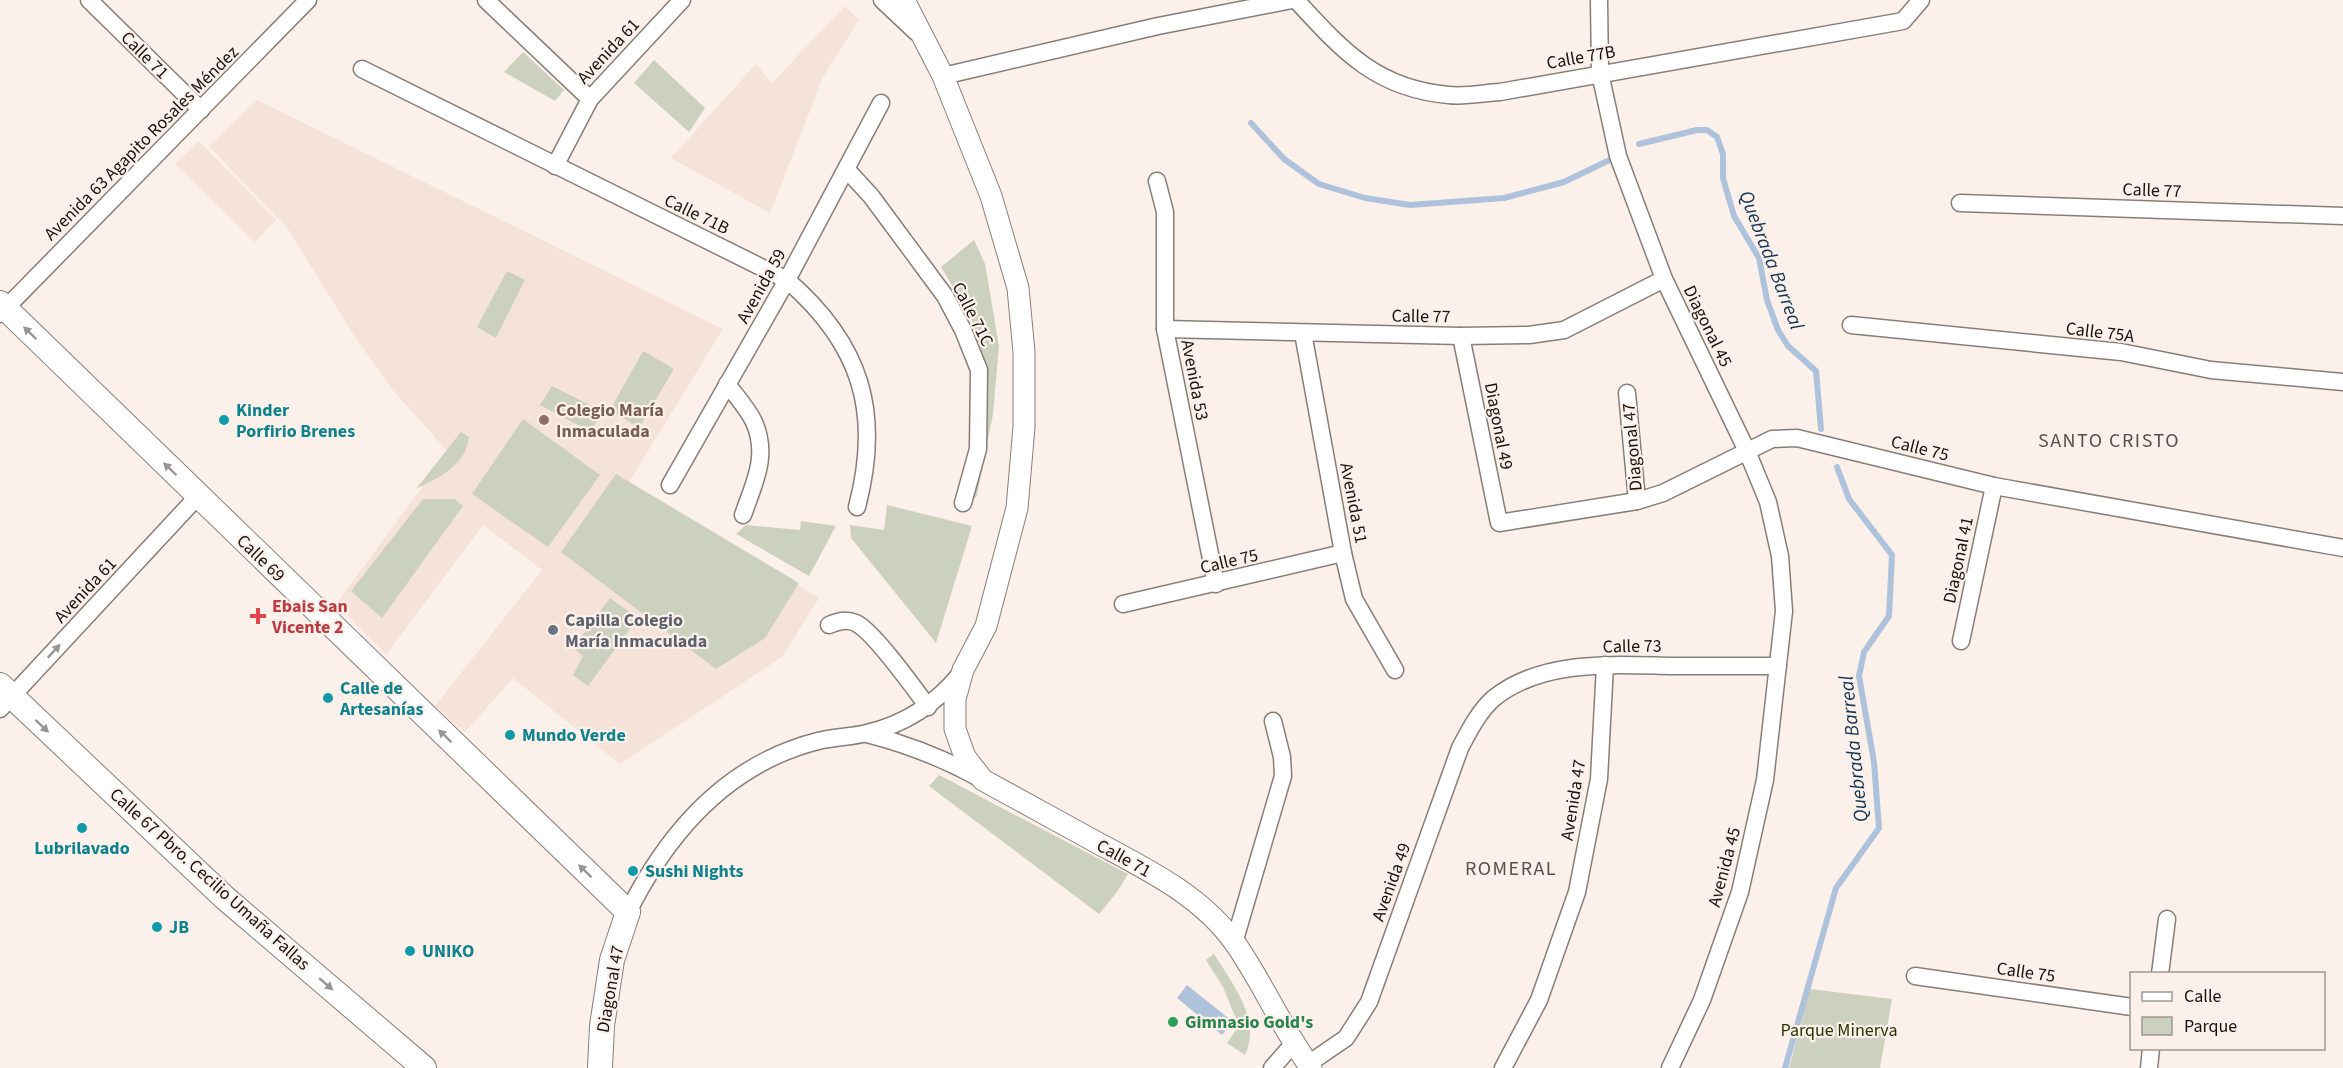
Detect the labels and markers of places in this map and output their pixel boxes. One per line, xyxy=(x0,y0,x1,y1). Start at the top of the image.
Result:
place label: Kinder Porfirio Brenes xyxy=(236,398,355,444)
place label: Colegio María Inmaculada xyxy=(556,398,664,444)
marker: Kinder Porfirio Brenes xyxy=(217,413,231,427)
marker: Colegio María Inmaculada xyxy=(537,413,551,427)
place label: Ebais San Vicente 2 xyxy=(271,594,348,640)
marker: Ebais San Vicente 2 xyxy=(249,607,267,625)
place label: Capilla Colegio María Inmaculada xyxy=(565,608,707,654)
marker: Capilla Colegio María Inmaculada xyxy=(546,623,560,637)
place label: Calle de Artesanías xyxy=(339,676,424,722)
marker: Calle de Artesanías xyxy=(321,691,335,705)
place label: Mundo Verde xyxy=(522,723,626,748)
marker: Mundo Verde xyxy=(503,728,517,742)
marker: Lubrilavado xyxy=(75,821,89,835)
place label: Lubrilavado xyxy=(34,836,130,861)
place label: Sushi Nights xyxy=(645,859,744,884)
marker: Sushi Nights xyxy=(626,864,640,878)
place label: JB xyxy=(169,915,189,940)
marker: JB xyxy=(150,920,164,934)
place label: UNIKO xyxy=(422,939,474,964)
marker: UNIKO xyxy=(403,944,417,958)
place label: Gimnasio Gold's xyxy=(1185,1010,1313,1035)
marker: Gimnasio Gold's xyxy=(1166,1015,1180,1029)

